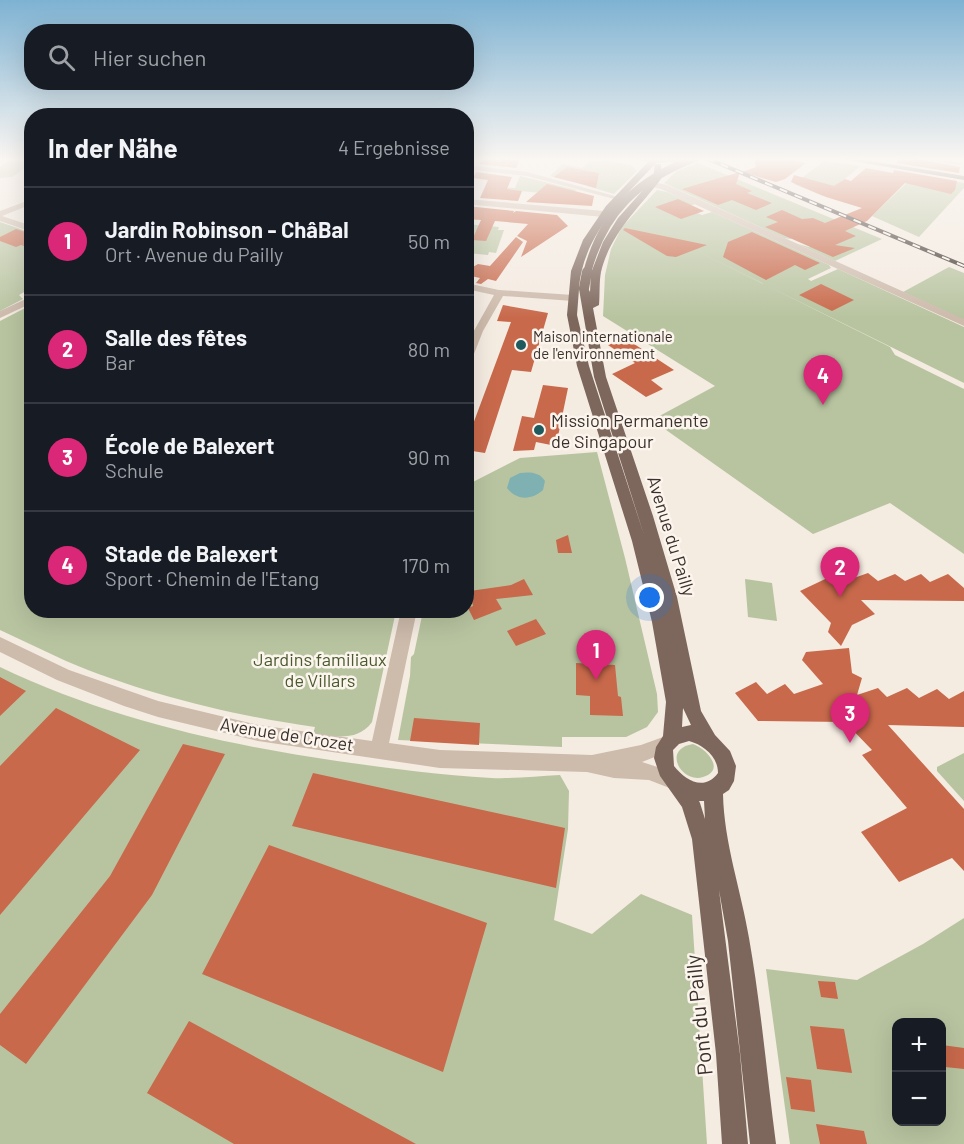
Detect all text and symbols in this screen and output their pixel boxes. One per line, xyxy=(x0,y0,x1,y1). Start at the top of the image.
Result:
search box xyxy=(24,24,474,90)
icon: search xyxy=(45,41,78,74)
text: Hier suchen xyxy=(93,44,206,70)
text: In der Nähe xyxy=(48,132,178,163)
text: 4 Ergebnisse xyxy=(338,135,450,159)
text: Jardin Robinson - ChâBal xyxy=(105,216,349,242)
text: 1 xyxy=(64,229,71,253)
text: 50 m xyxy=(408,229,450,253)
text: Ort · Avenue du Pailly xyxy=(105,242,283,266)
text: Salle des fêtes xyxy=(105,324,247,350)
place label: Maison internationale de l'environnement xyxy=(533,327,673,362)
text: 2 xyxy=(62,337,73,361)
text: 80 m xyxy=(408,337,450,361)
marker: Maison internationale de l'environnement xyxy=(514,338,528,352)
text: Bar xyxy=(105,350,135,374)
pin: 4 xyxy=(804,356,842,405)
place label: Mission Permanente de Singapour xyxy=(551,409,709,452)
marker: Mission Permanente de Singapour xyxy=(532,423,546,437)
text: École de Balexert xyxy=(105,432,274,458)
text: 3 xyxy=(62,445,73,469)
text: 90 m xyxy=(408,445,450,469)
text: Schule xyxy=(105,458,164,482)
street label: Avenue du Pailly xyxy=(643,473,701,599)
text: Stade de Balexert xyxy=(105,540,278,566)
pin: 2 xyxy=(820,548,860,597)
text: 4 xyxy=(61,553,74,577)
text: 170 m xyxy=(402,553,450,577)
text: Sport · Chemin de l'Etang xyxy=(105,566,319,590)
your location xyxy=(635,583,664,612)
pin: 1 xyxy=(576,630,616,680)
park label: Jardins familiaux de Villars xyxy=(253,648,387,691)
pin: 3 xyxy=(830,694,870,743)
street label: Avenue de Crozet xyxy=(219,713,355,755)
street label: Pont du Pailly xyxy=(679,953,717,1077)
map controls xyxy=(892,1018,946,1126)
button: + xyxy=(892,1018,946,1072)
button: − xyxy=(892,1072,946,1126)

